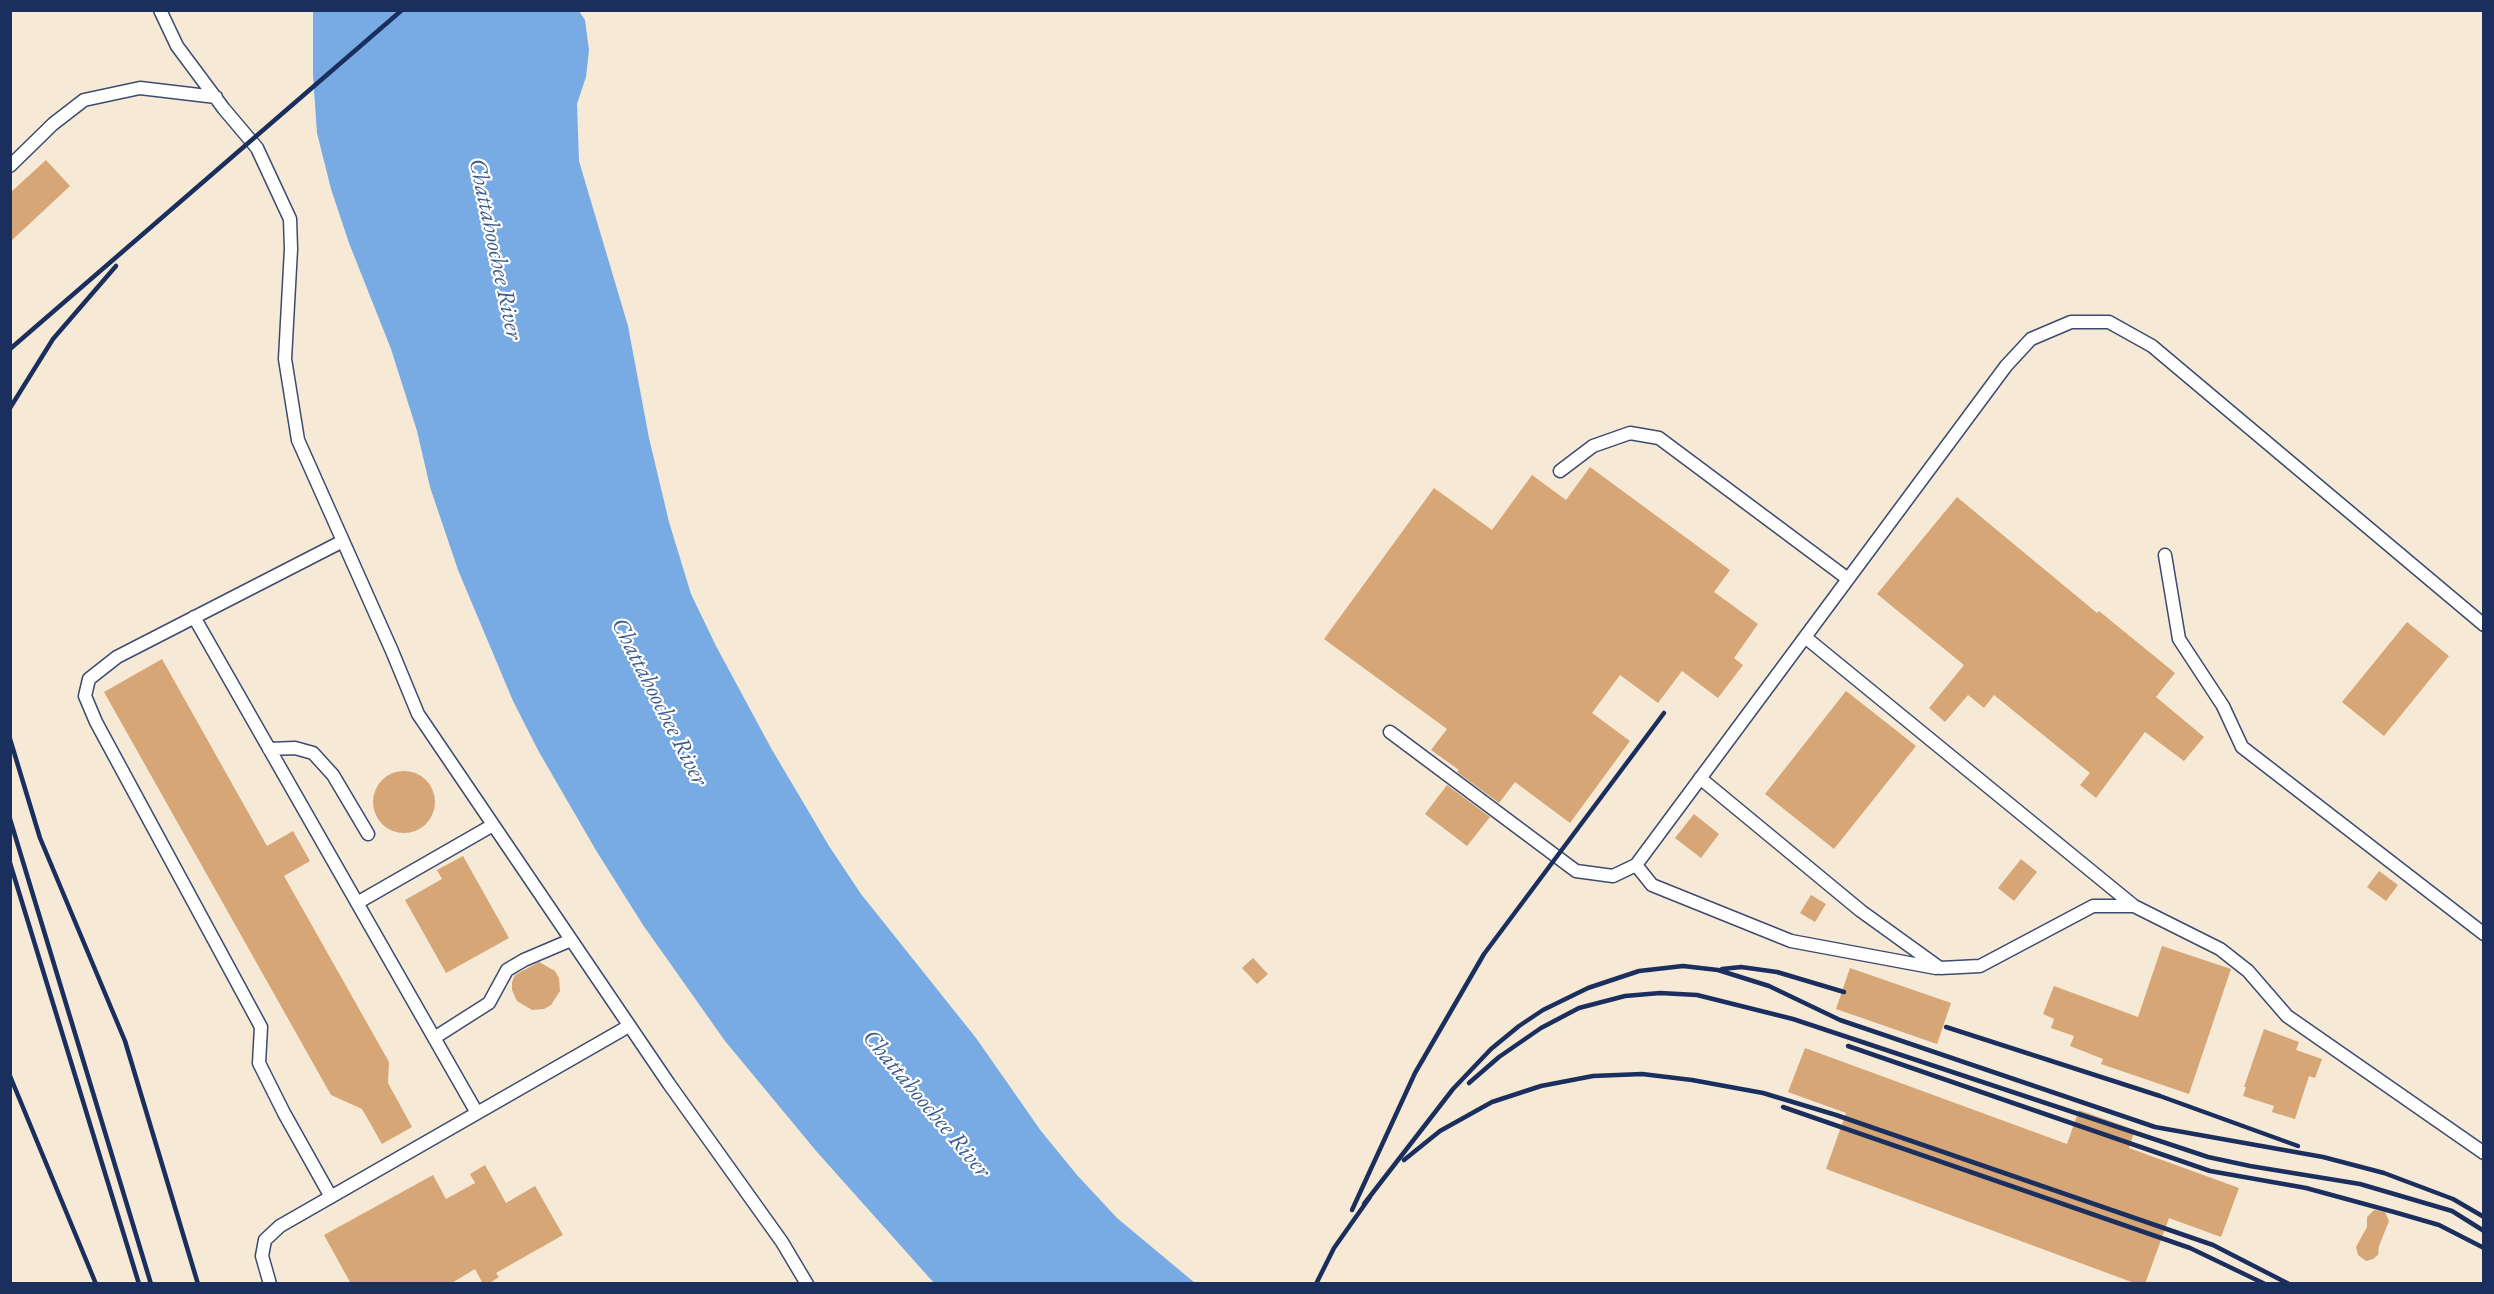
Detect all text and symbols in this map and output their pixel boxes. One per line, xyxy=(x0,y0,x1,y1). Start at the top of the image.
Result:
water label: Chattahoochee River xyxy=(462,156,528,342)
water label: Chattahoochee River xyxy=(604,613,714,791)
water label: Chattahoochee River xyxy=(856,1024,996,1184)

